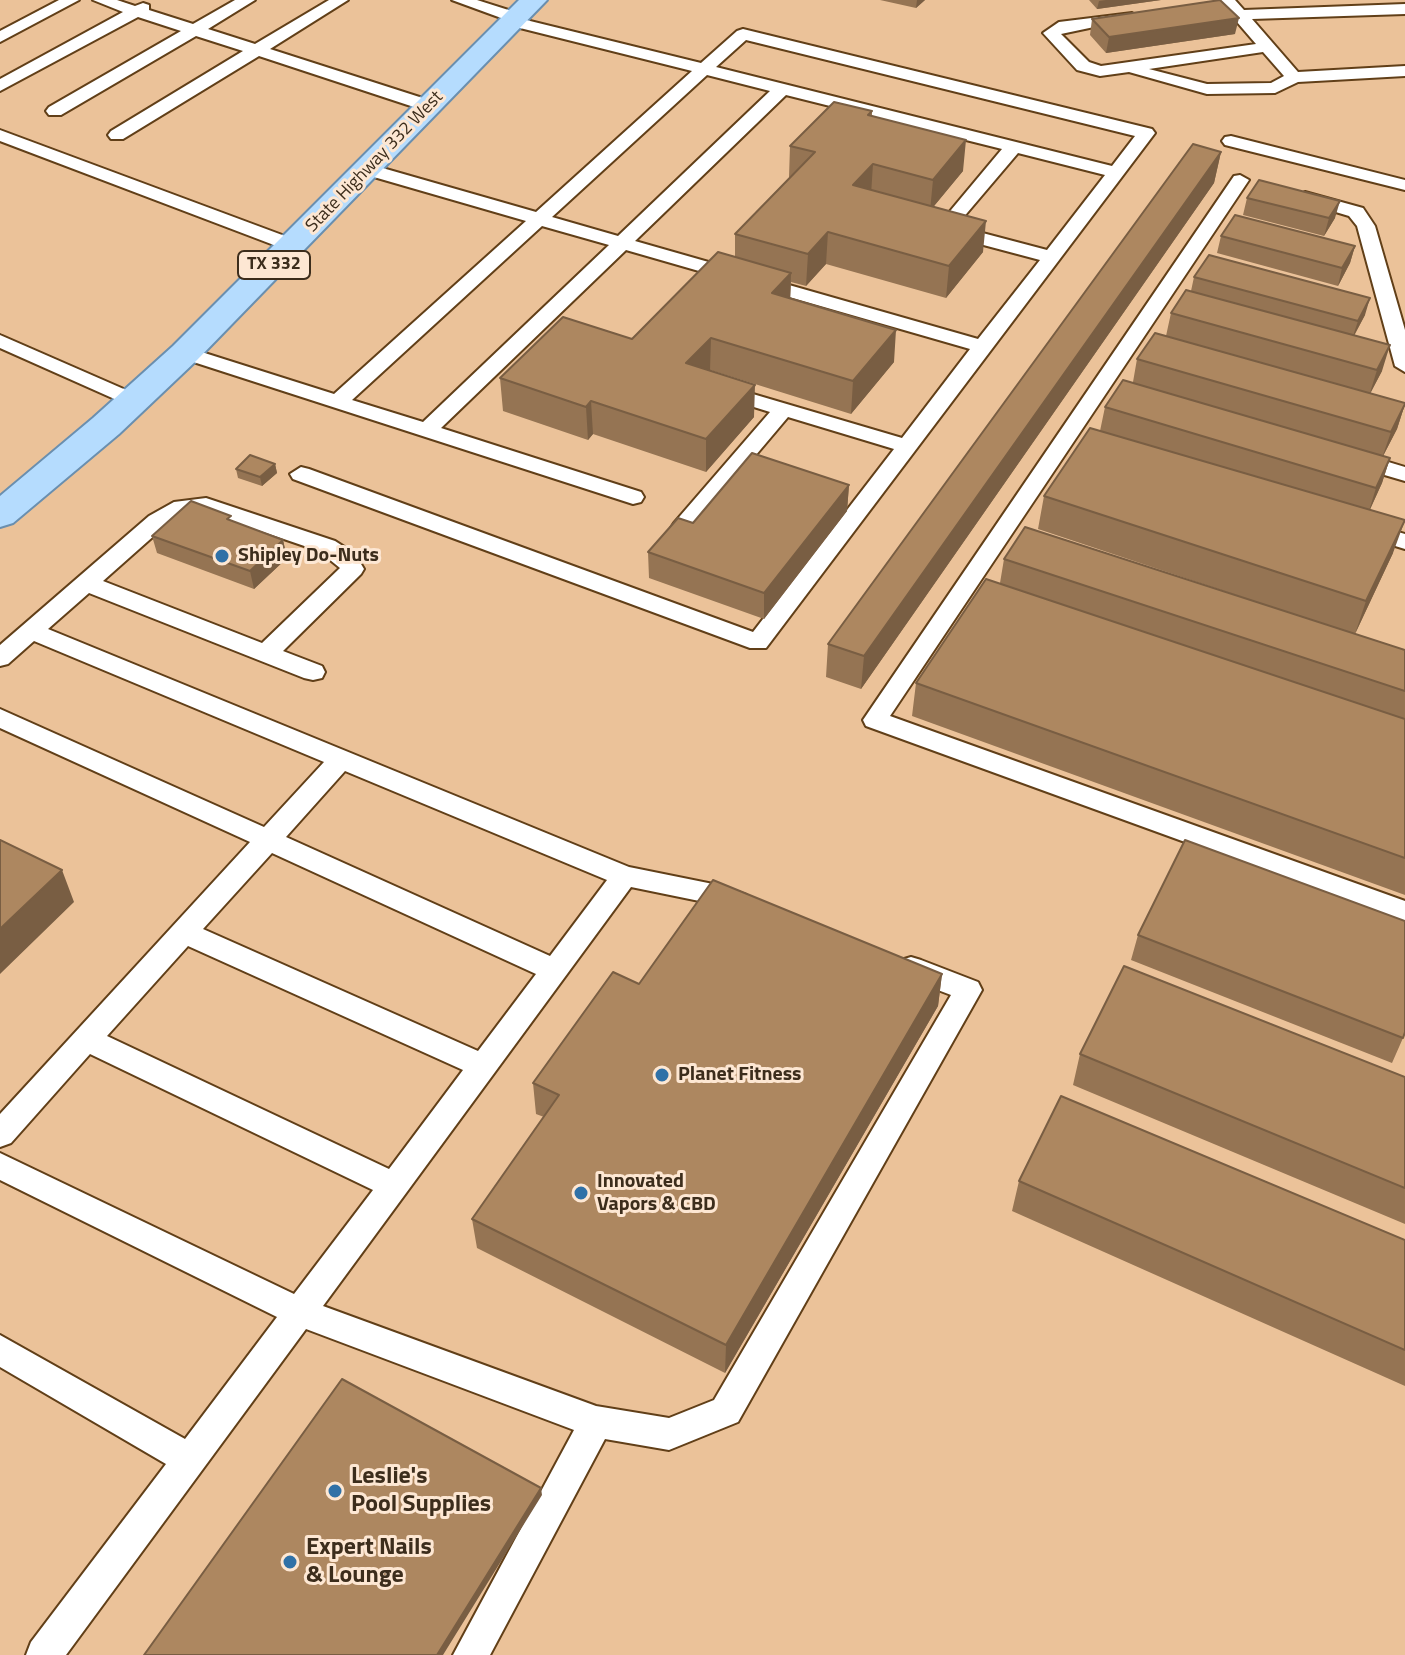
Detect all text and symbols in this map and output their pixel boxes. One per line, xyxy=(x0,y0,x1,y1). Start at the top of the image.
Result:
street label: State Highway 332 West xyxy=(302,87,448,237)
road number: TX 332 xyxy=(238,251,310,279)
place label: Shipley Do-Nuts xyxy=(238,544,379,568)
marker: Shipley Do-Nuts xyxy=(213,547,231,565)
place label: Planet Fitness xyxy=(678,1063,802,1087)
marker: Planet Fitness xyxy=(653,1066,671,1084)
place label: Innovated Vapors & CBD xyxy=(597,1170,716,1217)
marker: Innovated Vapors & CBD xyxy=(572,1184,590,1202)
place label: Leslie's Pool Supplies xyxy=(351,1463,491,1519)
marker: Leslie's Pool Supplies xyxy=(326,1482,344,1500)
place label: Expert Nails & Lounge xyxy=(306,1534,432,1590)
marker: Expert Nails & Lounge xyxy=(281,1553,299,1571)

